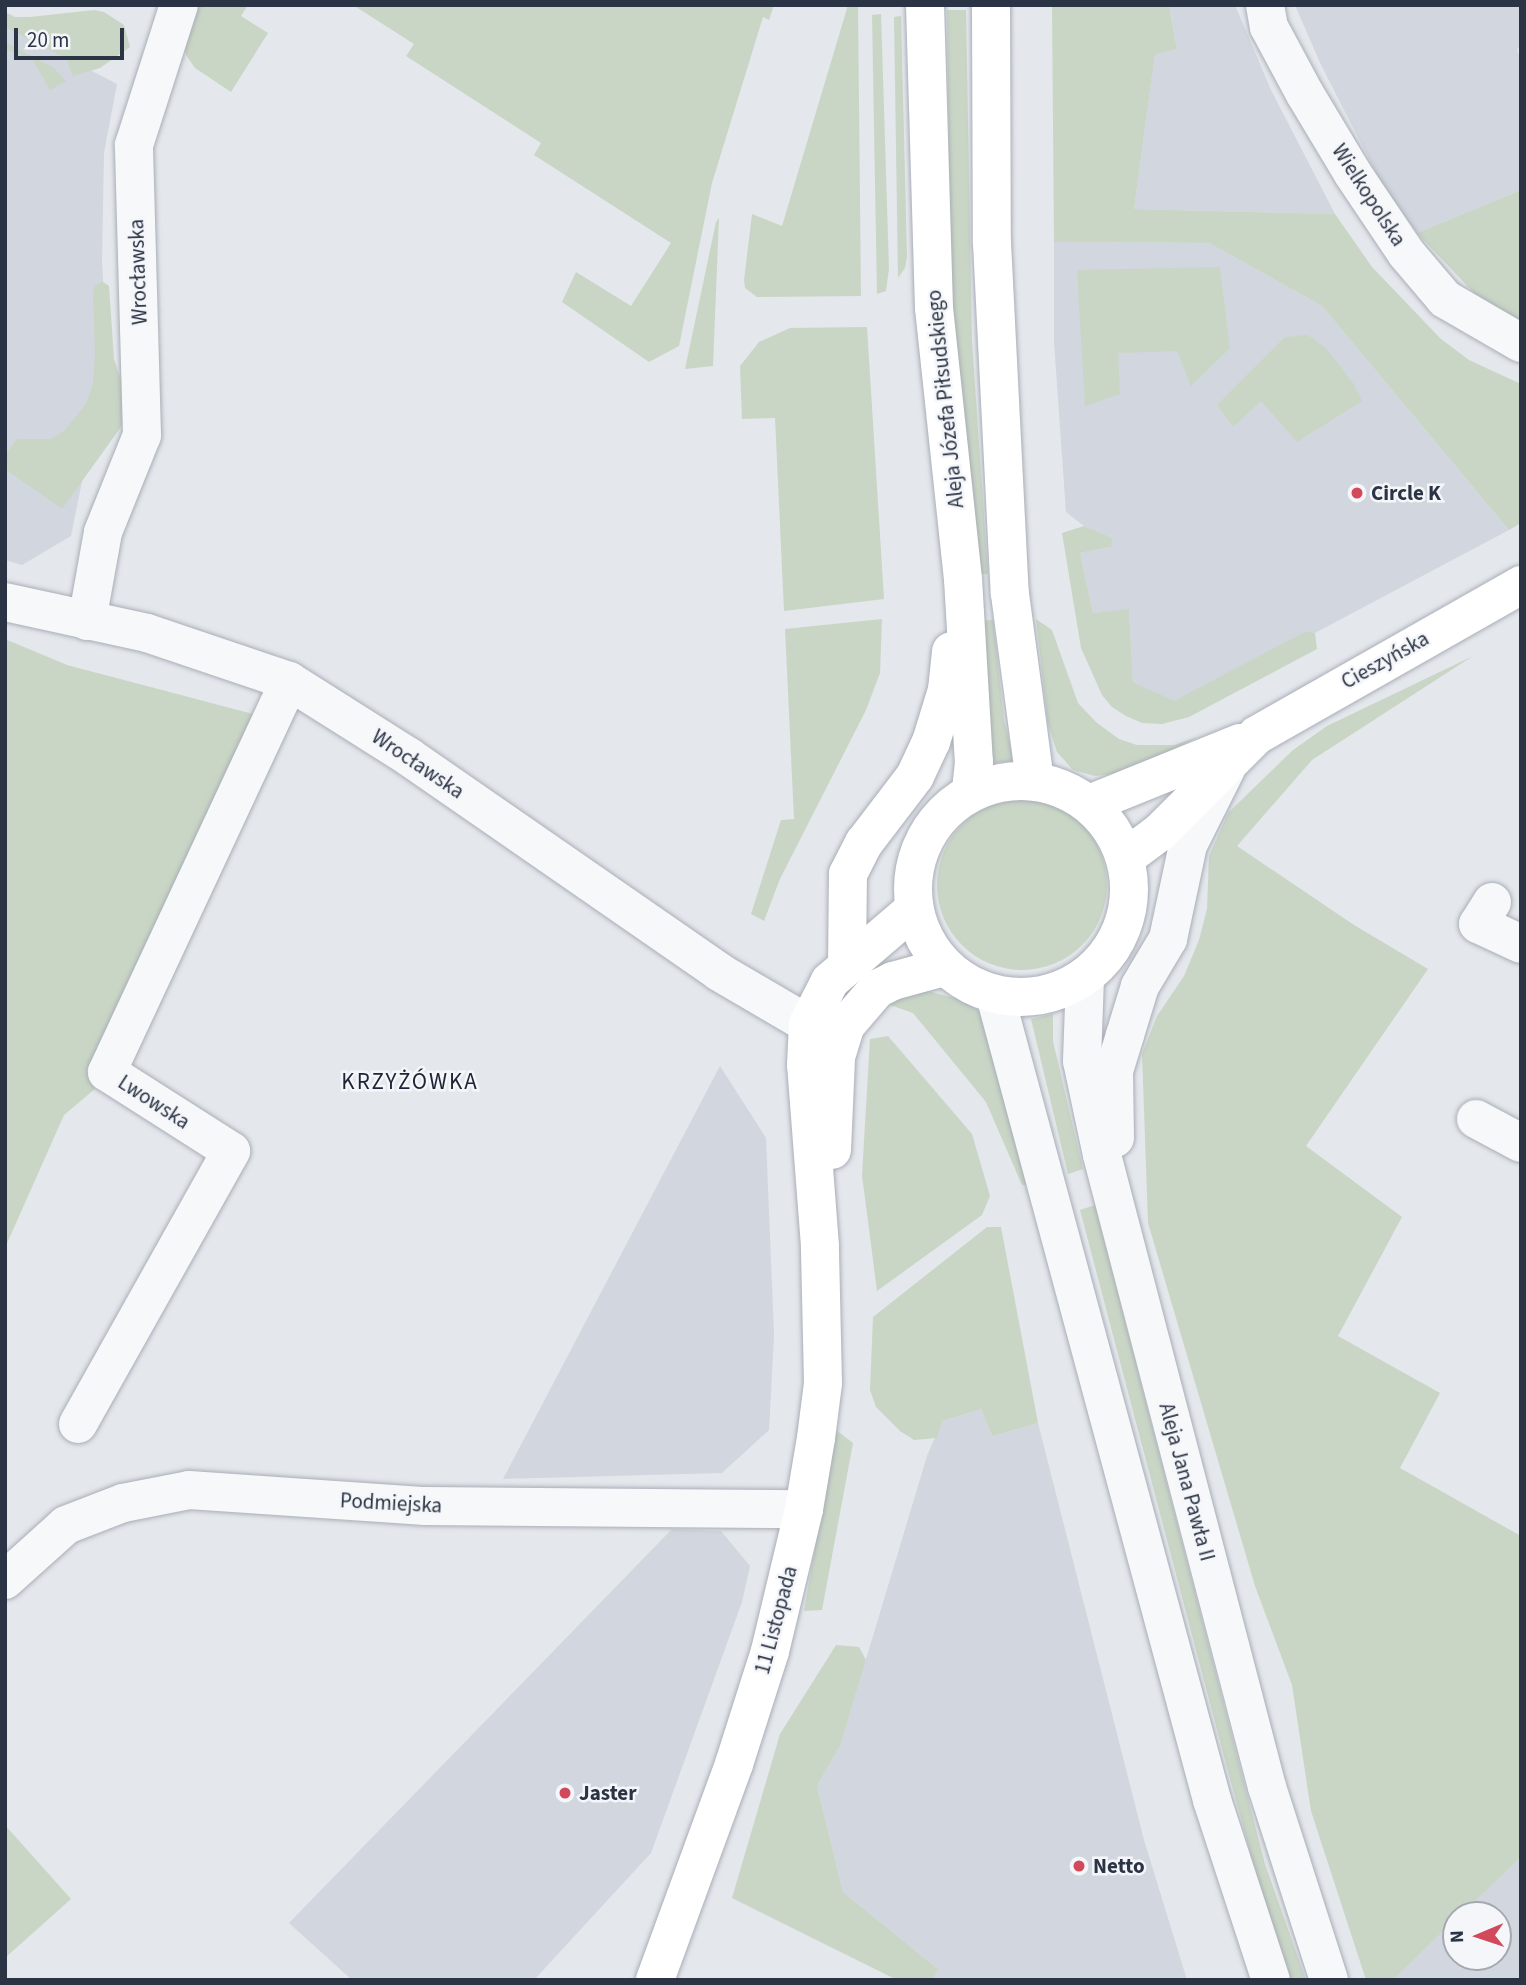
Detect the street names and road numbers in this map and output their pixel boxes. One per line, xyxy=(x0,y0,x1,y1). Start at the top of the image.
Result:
street label: Wielkopolska xyxy=(1327,139,1411,251)
street label: Wrocławska xyxy=(124,219,152,325)
street label: Aleja Józefa Piłsudskiego xyxy=(921,289,969,509)
street label: Cieszyńska xyxy=(1337,626,1433,694)
street label: Wrocławska xyxy=(367,724,469,804)
street label: Lwowska xyxy=(113,1070,195,1134)
street label: Aleja Jana Pawła II xyxy=(1154,1400,1220,1564)
street label: Podmiejska xyxy=(339,1488,443,1518)
street label: 11 Listopada xyxy=(749,1563,803,1677)

